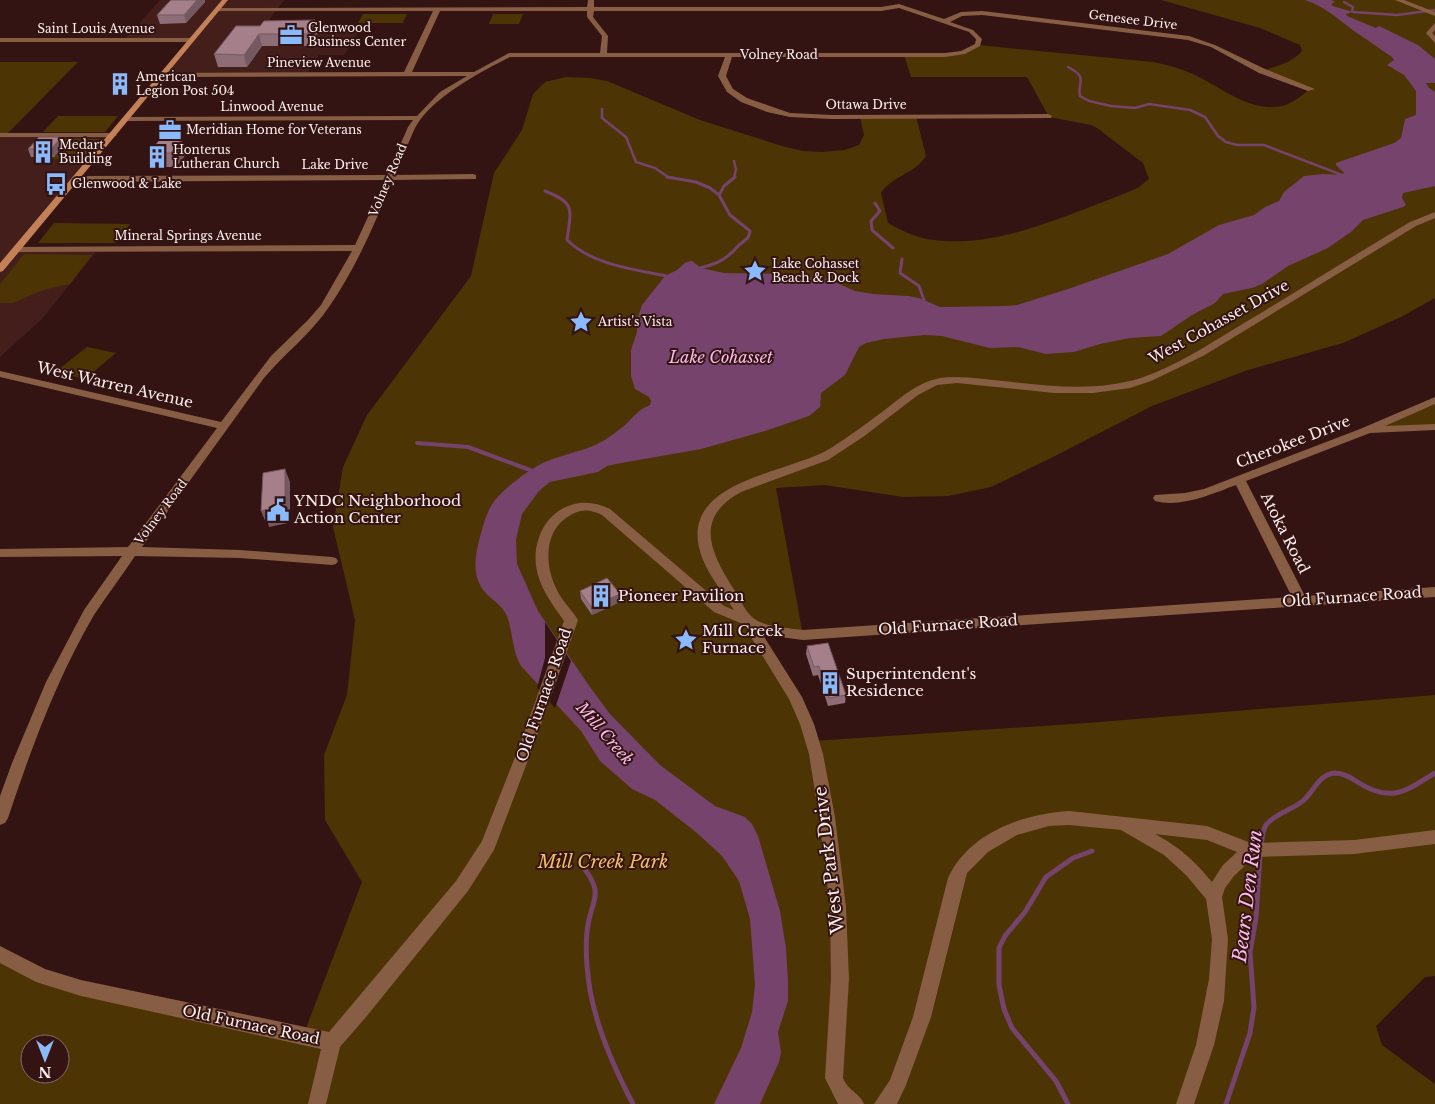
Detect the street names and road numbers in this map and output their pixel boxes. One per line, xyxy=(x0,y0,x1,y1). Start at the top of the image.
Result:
street label: Genesee Drive xyxy=(1088,7,1178,32)
street label: Saint Louis Avenue xyxy=(37,21,155,36)
street label: Volney Road xyxy=(739,47,818,62)
street label: Pineview Avenue xyxy=(267,55,371,70)
street label: Ottawa Drive xyxy=(825,97,907,112)
street label: Linwood Avenue xyxy=(220,99,324,114)
street label: Volney Road xyxy=(365,141,410,219)
street label: Lake Drive xyxy=(302,157,369,172)
street label: Mineral Springs Avenue xyxy=(114,228,262,243)
street label: West Cohasset Drive xyxy=(1144,275,1292,369)
street label: West Warren Avenue xyxy=(34,357,195,412)
street label: Cherokee Drive xyxy=(1233,411,1353,472)
street label: Volney Road xyxy=(131,476,190,548)
street label: Atoka Road xyxy=(1256,488,1314,577)
street label: Old Furnace Road xyxy=(1281,582,1422,611)
street label: Old Furnace Road xyxy=(877,610,1018,639)
street label: Old Furnace Road xyxy=(512,626,575,764)
street label: West Park Drive xyxy=(809,785,849,936)
street label: Old Furnace Road xyxy=(181,1001,322,1048)

